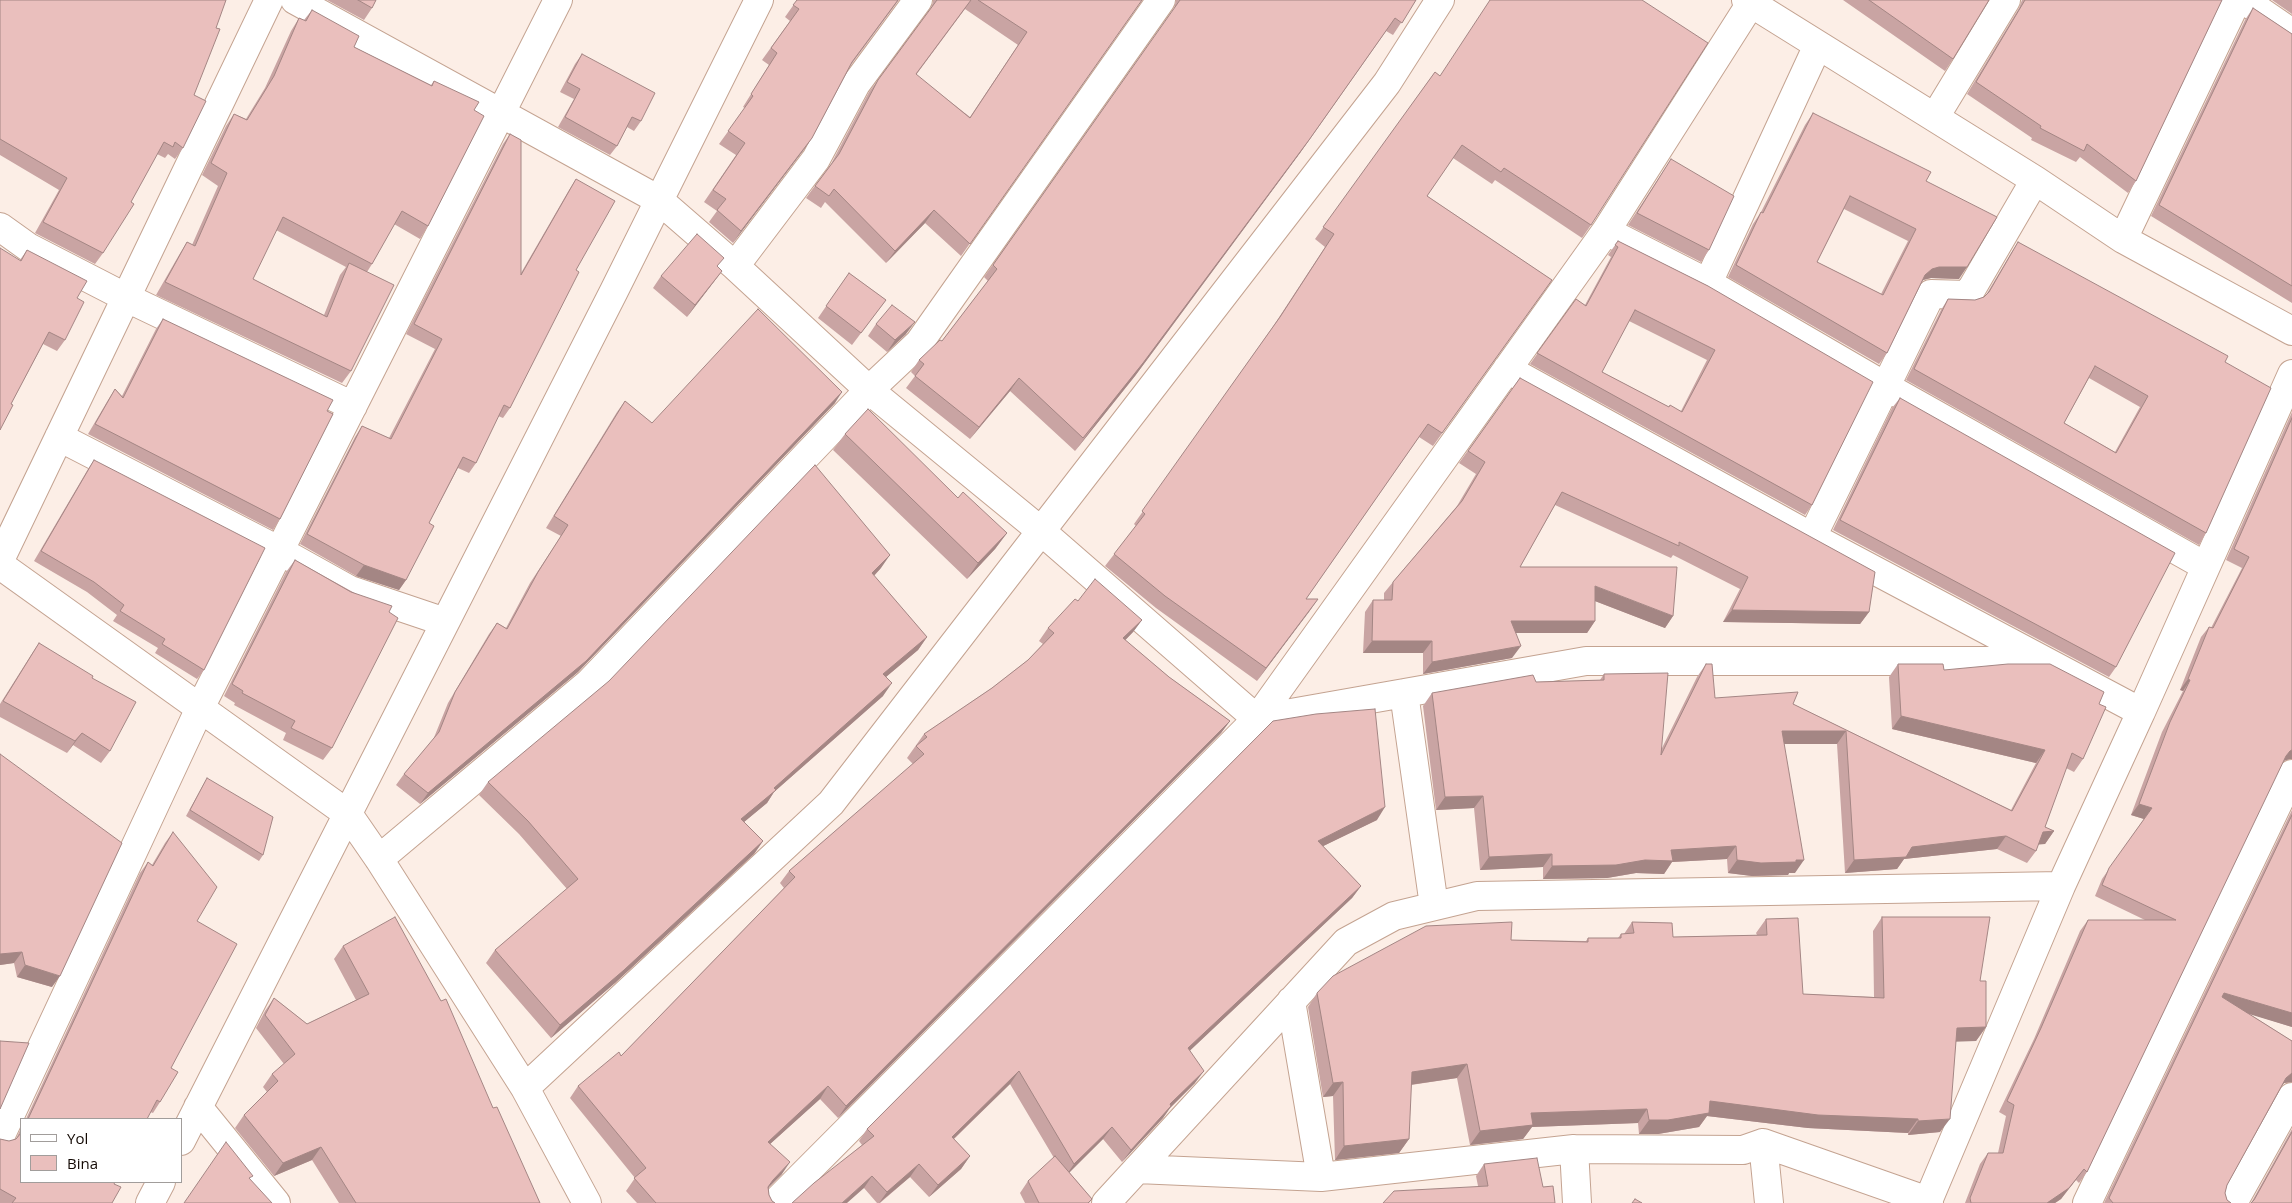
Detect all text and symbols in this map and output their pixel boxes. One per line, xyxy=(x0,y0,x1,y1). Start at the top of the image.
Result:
legend xyxy=(20,1118,182,1183)
text: Yol xyxy=(67,1128,88,1148)
text: Bina xyxy=(67,1153,98,1173)

